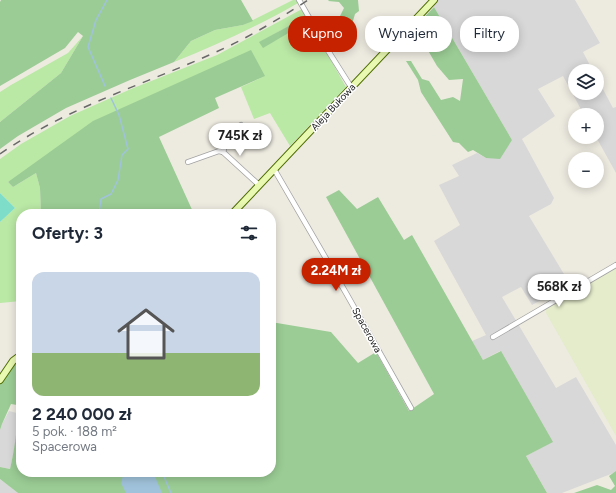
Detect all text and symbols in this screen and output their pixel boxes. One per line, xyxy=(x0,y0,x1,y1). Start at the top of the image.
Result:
chip: Kupno xyxy=(288,16,357,52)
chip: Wynajem xyxy=(365,16,452,52)
chip: Filtry xyxy=(460,16,519,52)
map controls xyxy=(568,64,604,188)
button: layers xyxy=(568,64,604,100)
street label: Aleja Bukowa xyxy=(308,81,358,133)
button: + xyxy=(568,108,604,144)
pin: 745K zł xyxy=(203,123,277,157)
text: 745K zł xyxy=(218,128,262,143)
button: − xyxy=(568,152,604,188)
icon: filters xyxy=(238,222,260,244)
text: Oferty: 3 xyxy=(32,223,103,243)
pin: 2.24M zł xyxy=(295,258,377,292)
text: 2.24M zł xyxy=(311,263,361,278)
pin: 568K zł xyxy=(522,274,596,308)
text: 568K zł xyxy=(537,279,581,294)
icon: home xyxy=(110,298,182,370)
street label: Spacerowa xyxy=(349,305,385,355)
text: 2 240 000 zł xyxy=(32,404,132,424)
text: 5 pok. · 188 m² xyxy=(32,424,117,439)
text: Spacerowa xyxy=(32,439,97,454)

